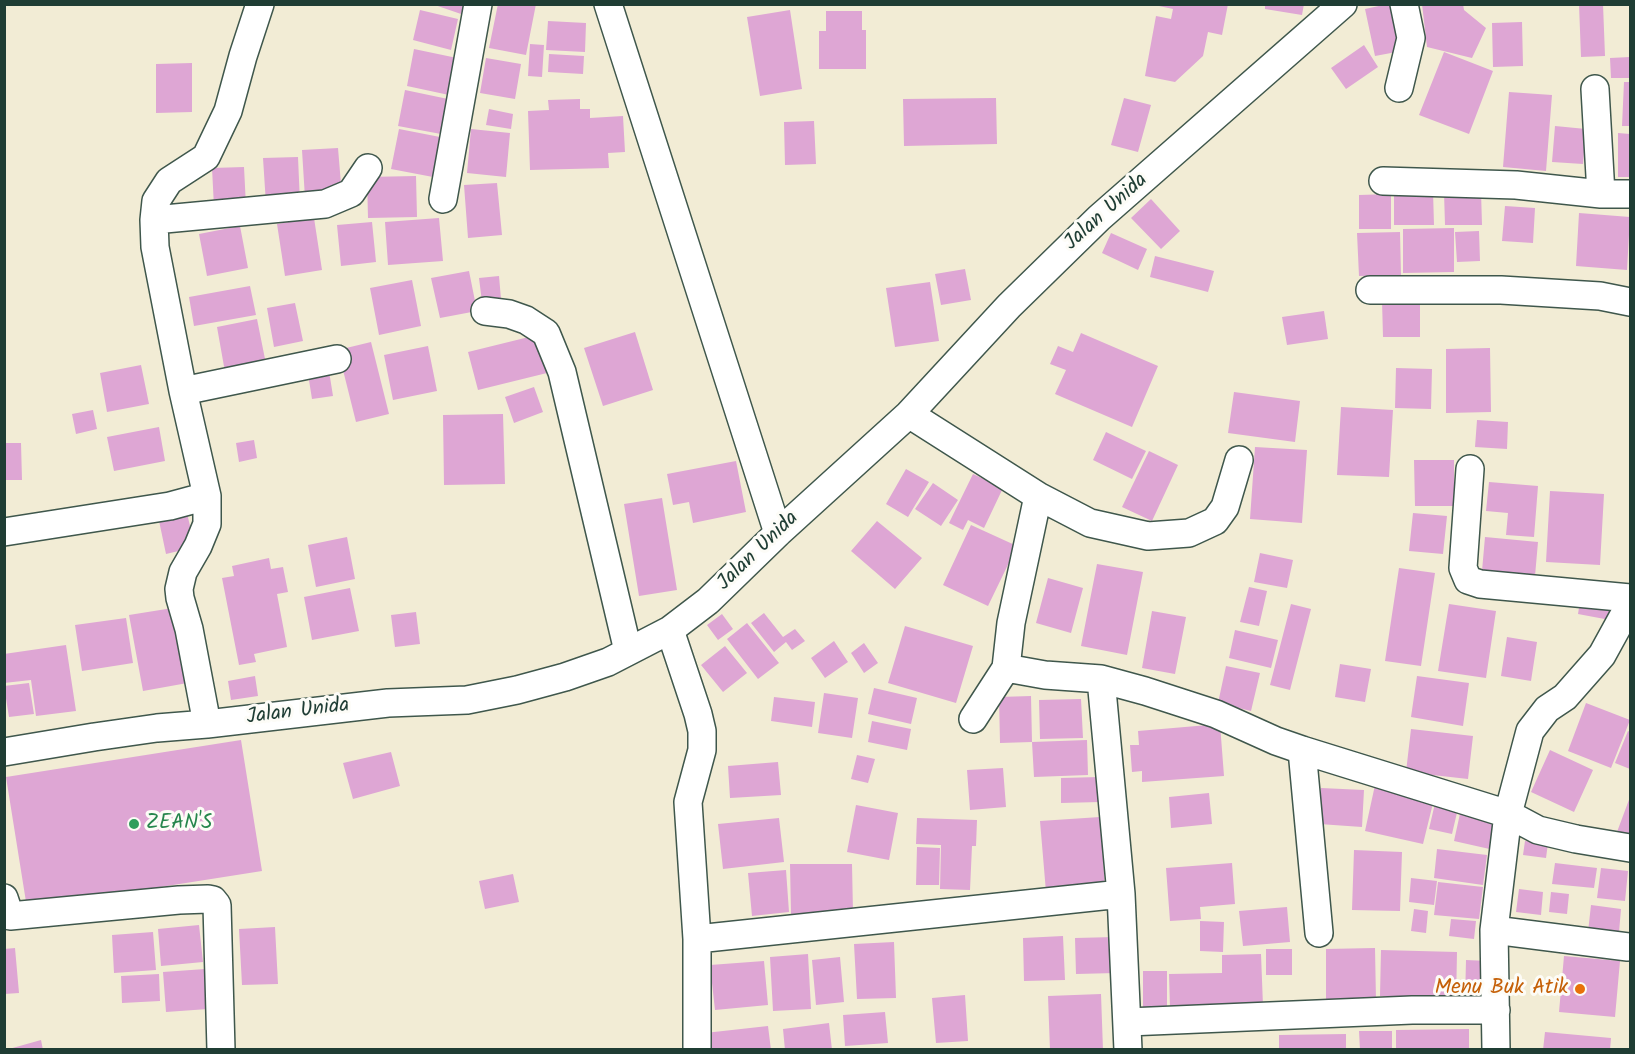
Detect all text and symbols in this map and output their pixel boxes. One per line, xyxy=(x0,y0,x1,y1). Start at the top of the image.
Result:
street label: Jalan Unida xyxy=(1060,169,1154,257)
street label: Jalan Unida xyxy=(713,507,805,597)
street label: Jalan Unida xyxy=(245,694,351,732)
place label: ZEAN'S xyxy=(146,811,212,837)
marker: ZEAN'S xyxy=(127,817,141,831)
place label: Menu Buk Atik xyxy=(1435,976,1568,1002)
marker: Menu Buk Atik xyxy=(1573,982,1587,996)

